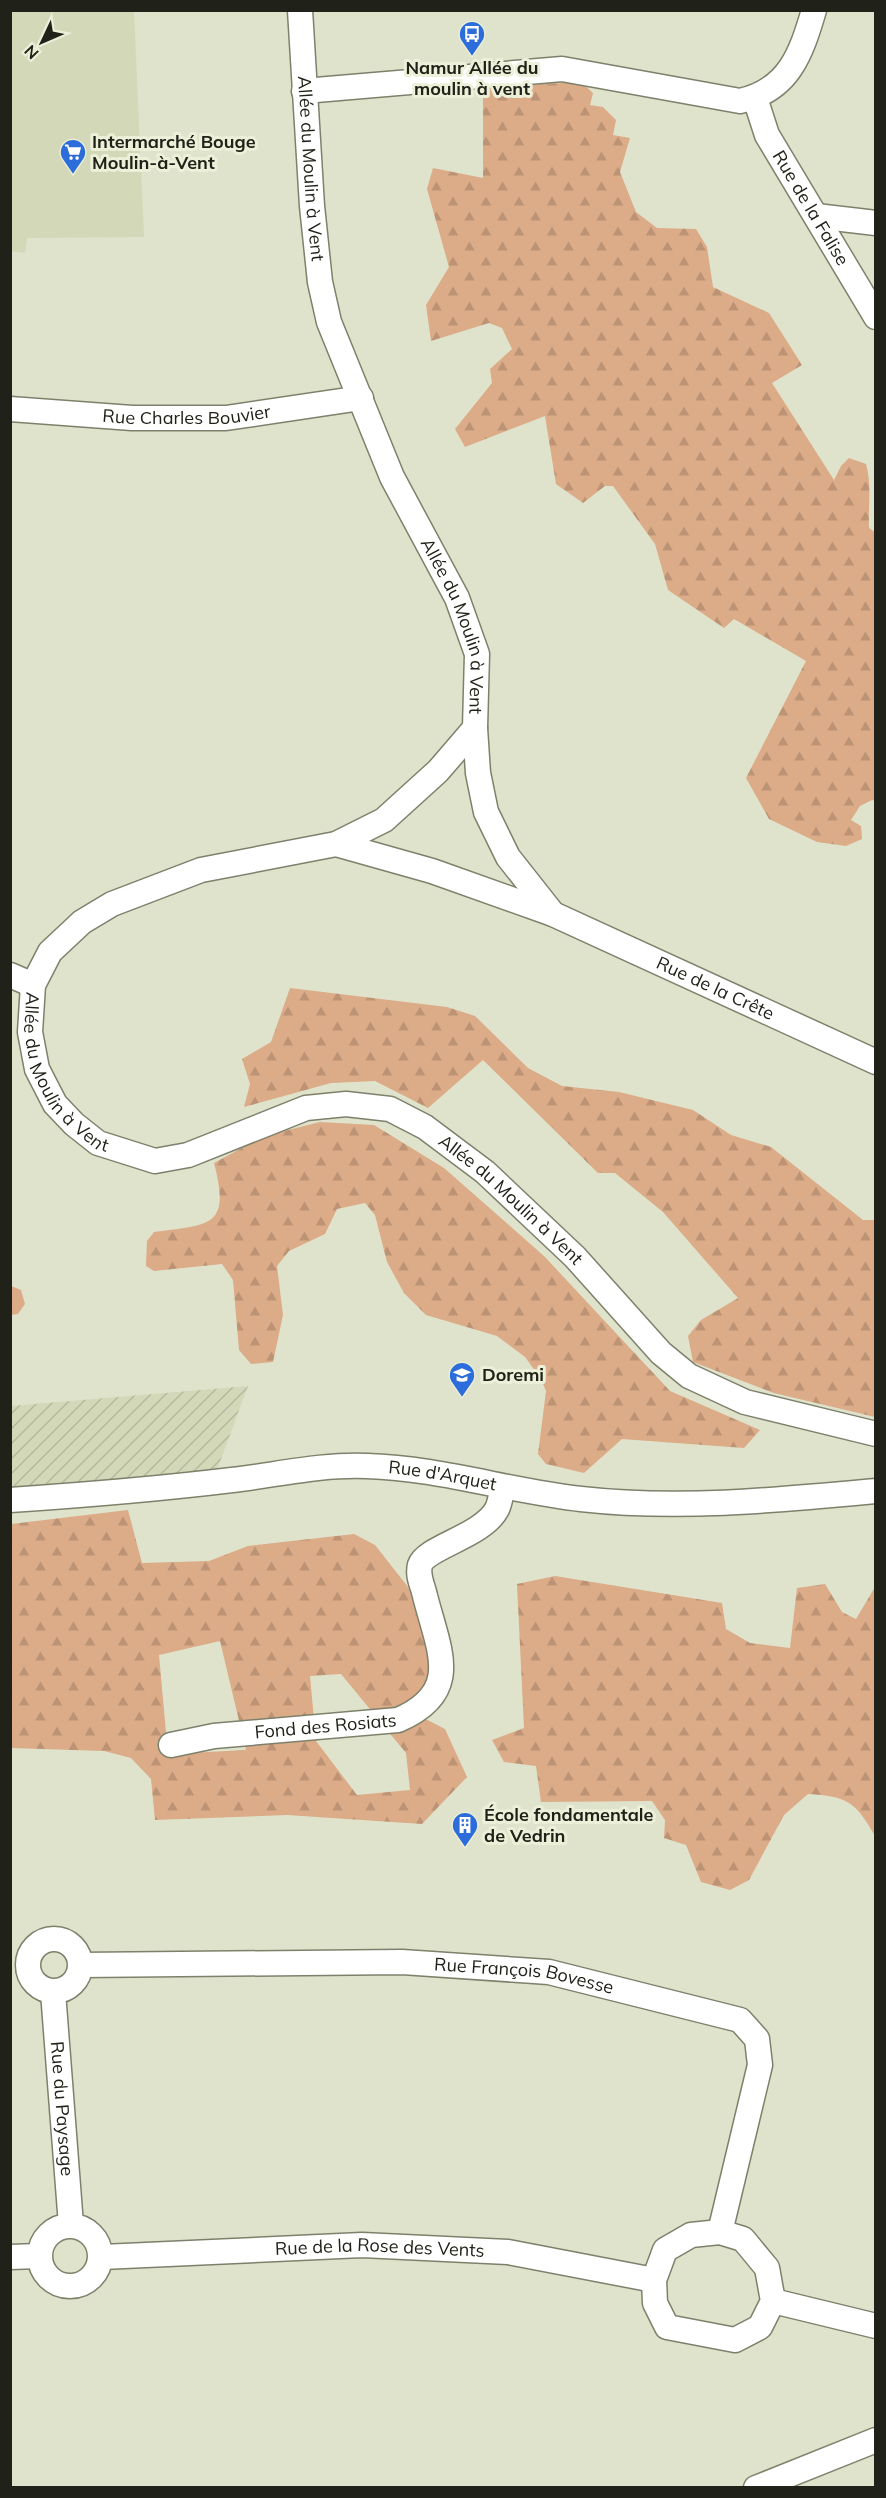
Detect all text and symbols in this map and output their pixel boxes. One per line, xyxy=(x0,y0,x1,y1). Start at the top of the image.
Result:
north arrow xyxy=(12,12,72,72)
bus stop icon: Namur Allée du moulin à vent xyxy=(457,19,487,57)
text: N xyxy=(20,41,43,64)
place label: Namur Allée du moulin à vent xyxy=(405,56,539,100)
street label: Allée du Moulin à Vent xyxy=(293,75,330,262)
place label: Intermarché Bouge Moulin-à-Vent xyxy=(92,130,256,174)
supermarket icon: Intermarché Bouge Moulin-à-Vent xyxy=(58,137,88,175)
street label: Rue de la Falise xyxy=(768,146,855,270)
street label: Rue Charles Bouvier xyxy=(102,399,272,429)
street label: Allée du Moulin à Vent xyxy=(416,534,489,714)
street label: Rue de la Crête xyxy=(653,951,778,1025)
street label: Allée du Moulin à Vent xyxy=(19,991,112,1157)
street label: Allée du Moulin à Vent xyxy=(434,1129,588,1269)
school or university icon: Doremi xyxy=(447,1360,477,1398)
place label: Doremi xyxy=(482,1363,544,1386)
street label: Rue d'Arquet xyxy=(388,1455,499,1495)
street label: Fond des Rosiats xyxy=(254,1708,398,1743)
place label: École fondamentale de Vedrin xyxy=(484,1803,653,1847)
building icon: École fondamentale de Vedrin xyxy=(450,1810,480,1848)
street label: Rue François Bovesse xyxy=(433,1952,616,1999)
street label: Rue du Paysage xyxy=(46,2040,79,2177)
street label: Rue de la Rose des Vents xyxy=(274,2233,485,2262)

